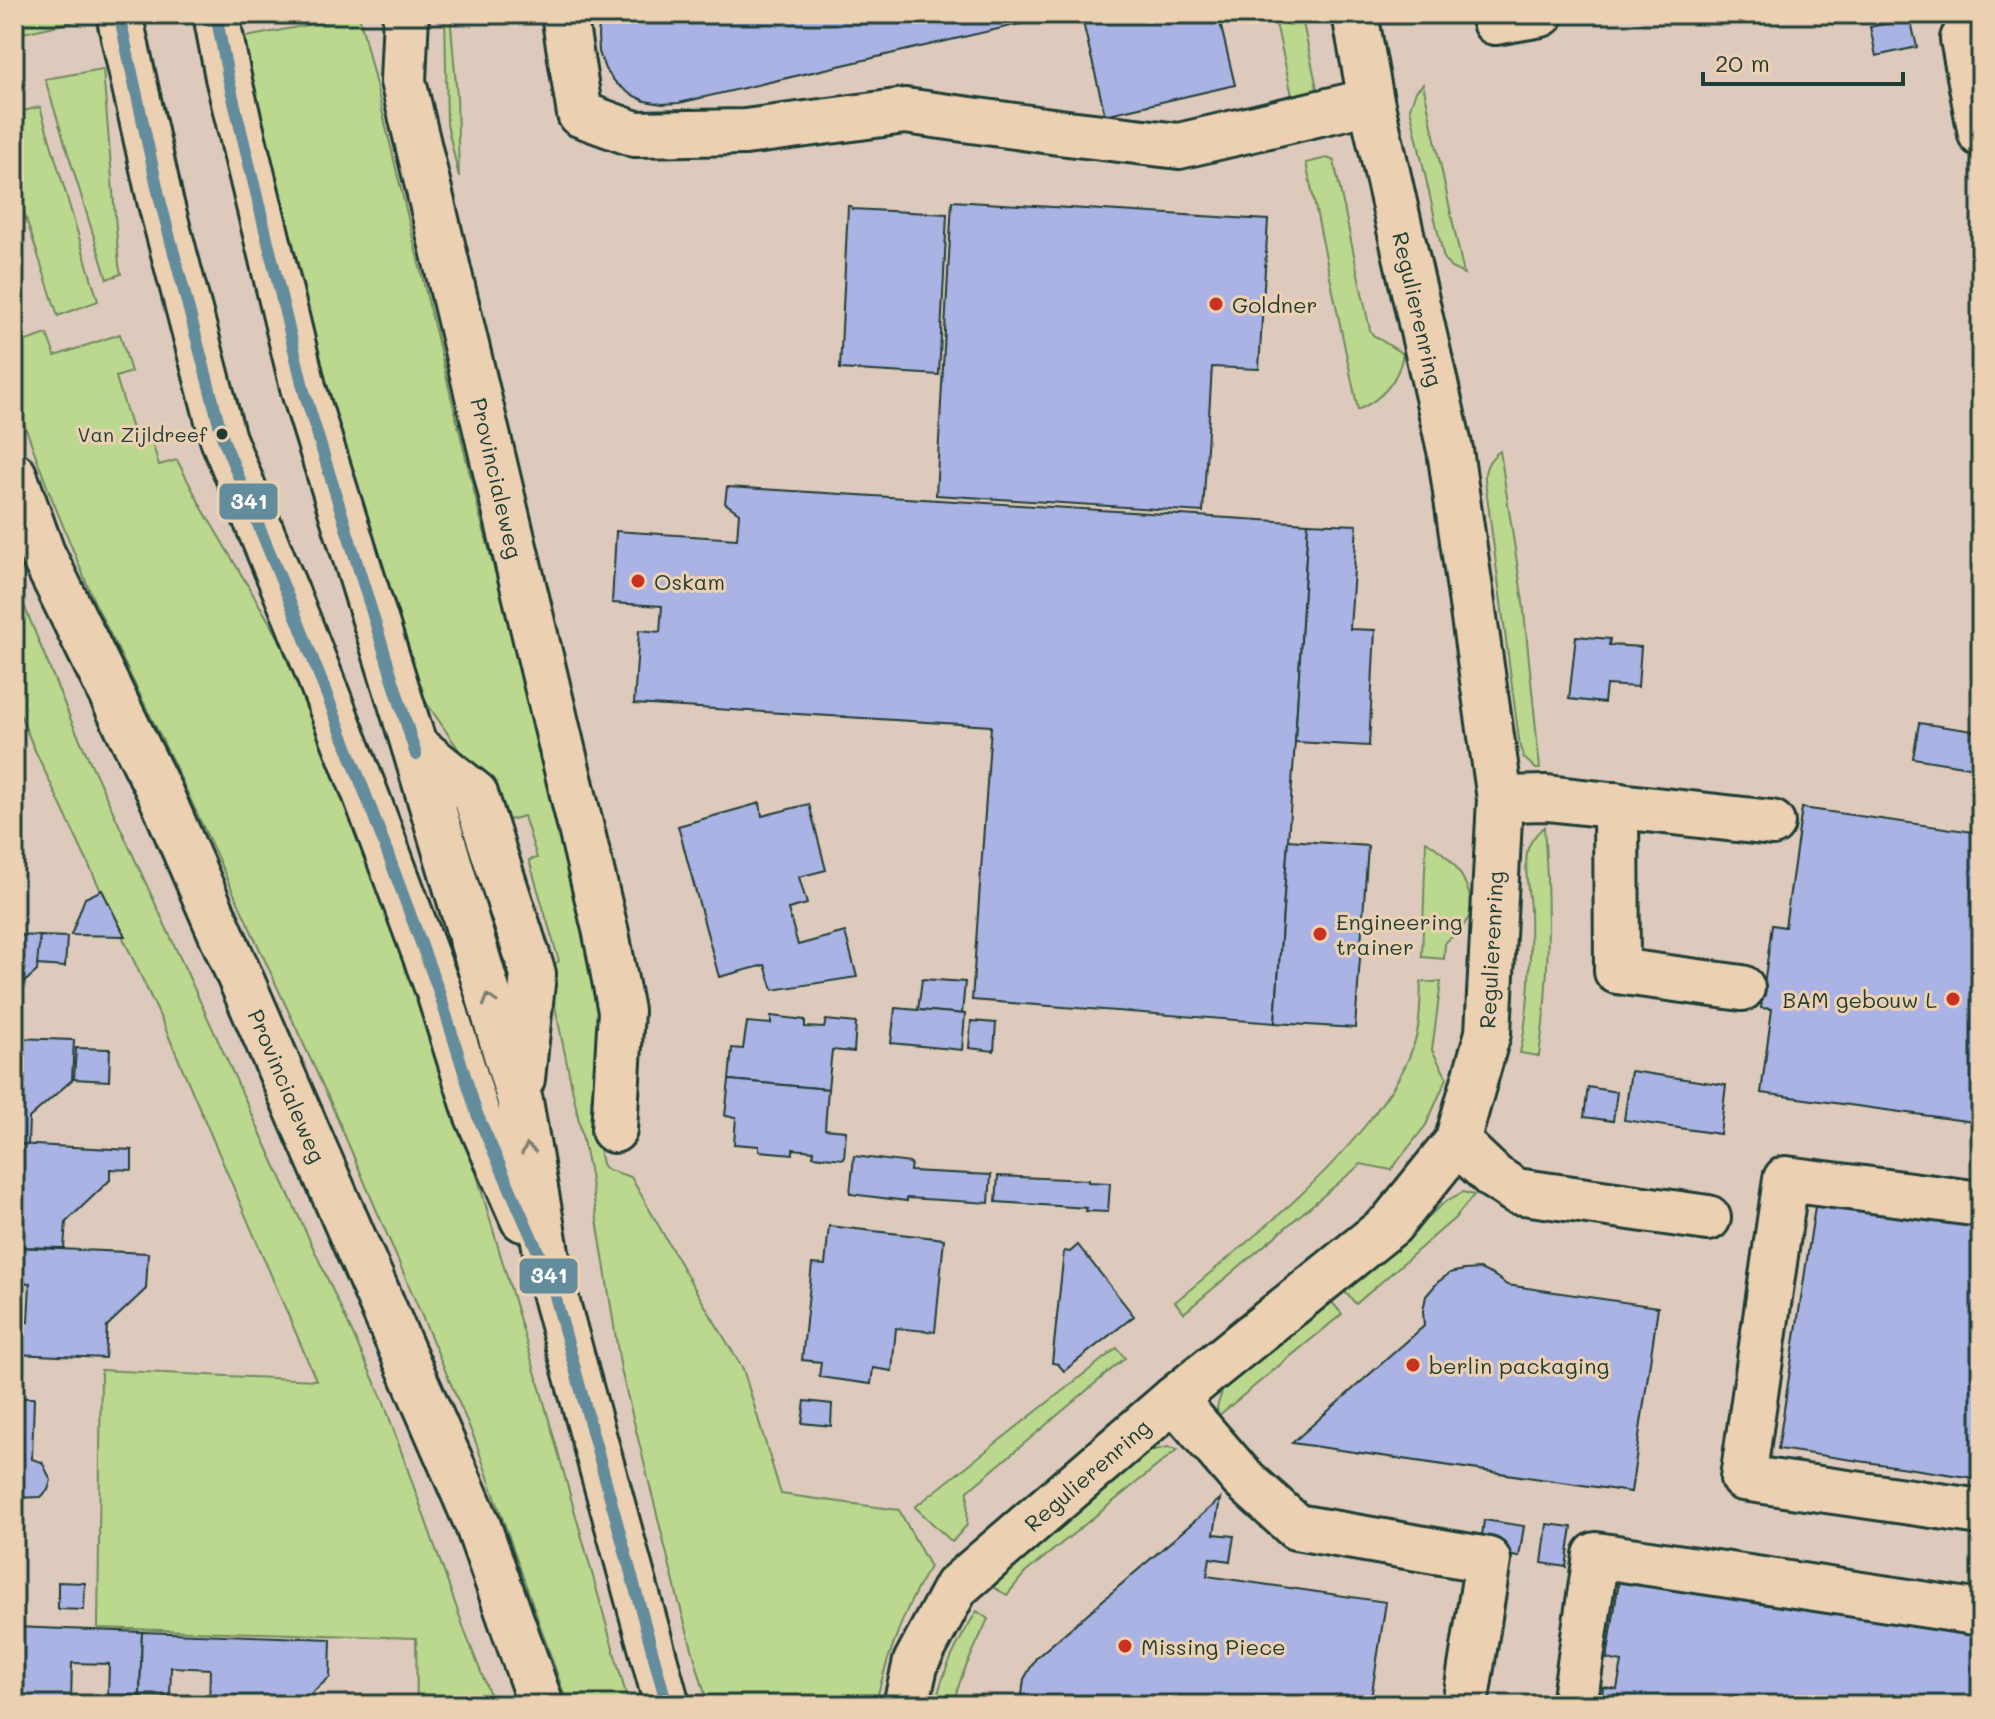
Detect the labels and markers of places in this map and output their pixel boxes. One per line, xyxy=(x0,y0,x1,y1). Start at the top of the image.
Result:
place label: Goldner xyxy=(1232,290,1318,319)
marker: Goldner xyxy=(1207,295,1225,313)
place label: Van Zijldreef xyxy=(78,421,208,447)
marker: Van Zijldreef xyxy=(214,426,230,442)
place label: Oskam xyxy=(654,567,725,596)
marker: Oskam xyxy=(629,572,647,590)
place label: Engineering trainer xyxy=(1336,907,1462,961)
marker: Engineering trainer xyxy=(1311,925,1329,943)
place label: BAM gebouw L xyxy=(1782,985,1937,1014)
marker: BAM gebouw L xyxy=(1944,990,1962,1008)
place label: berlin packaging xyxy=(1429,1351,1609,1380)
marker: berlin packaging xyxy=(1404,1356,1422,1374)
place label: Missing Piece xyxy=(1141,1632,1286,1661)
marker: Missing Piece xyxy=(1116,1637,1134,1655)

